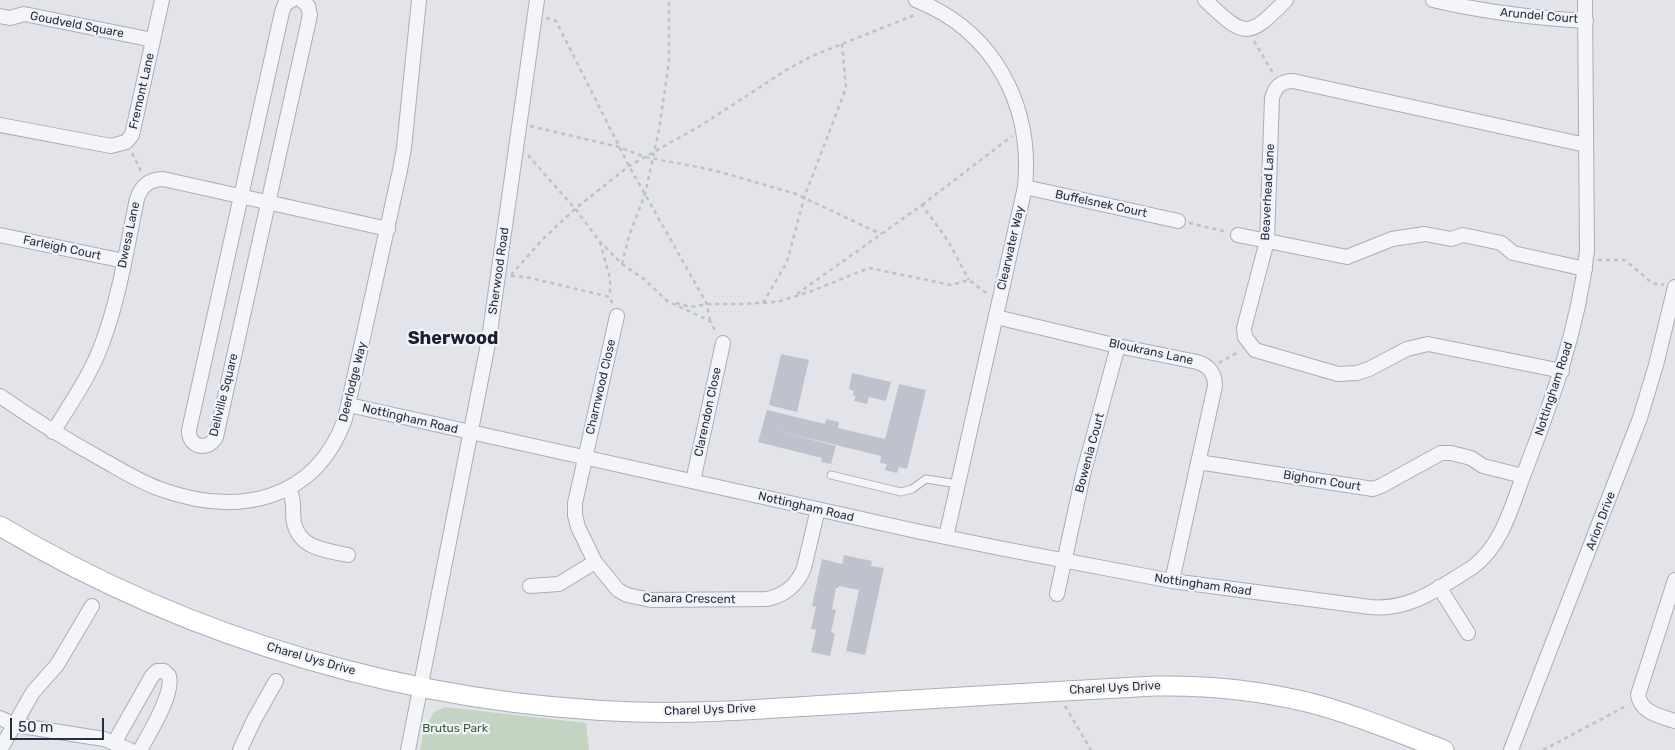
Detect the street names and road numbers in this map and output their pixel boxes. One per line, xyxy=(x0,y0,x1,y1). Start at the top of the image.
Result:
street label: Arundel Court xyxy=(1499,5,1579,27)
street label: Goudveld Square xyxy=(29,9,125,41)
street label: Fremont Lane xyxy=(126,52,158,130)
street label: Beaverhead Lane xyxy=(1258,143,1278,241)
street label: Buffelsnek Court xyxy=(1054,187,1148,221)
street label: Dwesa Lane xyxy=(115,200,143,270)
street label: Clearwater Way xyxy=(994,204,1028,292)
street label: Sherwood Road xyxy=(486,227,512,315)
street label: Farleigh Court xyxy=(22,233,102,263)
street label: Bloukrans Lane xyxy=(1107,336,1195,368)
street label: Charnwood Close xyxy=(583,338,619,436)
street label: Deerlodge Way xyxy=(336,340,370,424)
street label: Nottingham Road xyxy=(1532,340,1576,438)
street label: Dellville Square xyxy=(207,352,241,438)
street label: Clarendon Close xyxy=(692,366,724,458)
street label: Nottingham Road xyxy=(361,401,459,437)
street label: Bowenia Court xyxy=(1072,412,1108,494)
street label: Bighorn Court xyxy=(1282,468,1362,494)
street label: Nottingham Road xyxy=(757,489,855,525)
street label: Arion Drive xyxy=(1583,490,1619,552)
street label: Nottingham Road xyxy=(1154,571,1252,599)
street label: Canara Crescent xyxy=(642,591,736,607)
street label: Charel Uys Drive xyxy=(265,639,357,679)
street label: Charel Uys Drive xyxy=(1069,678,1161,698)
street label: Charel Uys Drive xyxy=(664,701,756,719)

